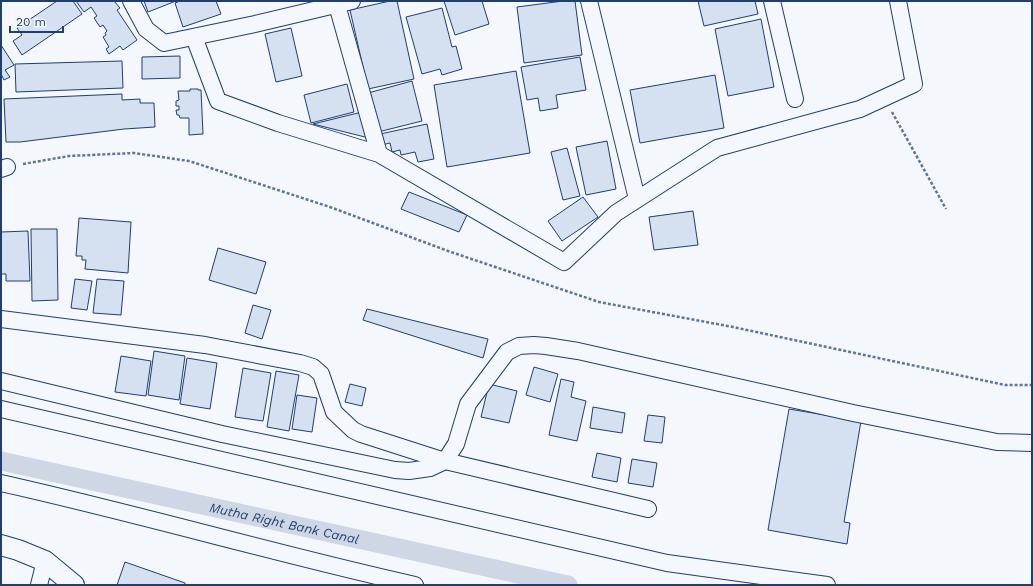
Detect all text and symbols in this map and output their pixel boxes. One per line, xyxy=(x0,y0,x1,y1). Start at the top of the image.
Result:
scale bar xyxy=(10,8,63,34)
text: 20 m xyxy=(16,15,46,29)
water label: Mutha Right Bank Canal xyxy=(208,500,360,547)

